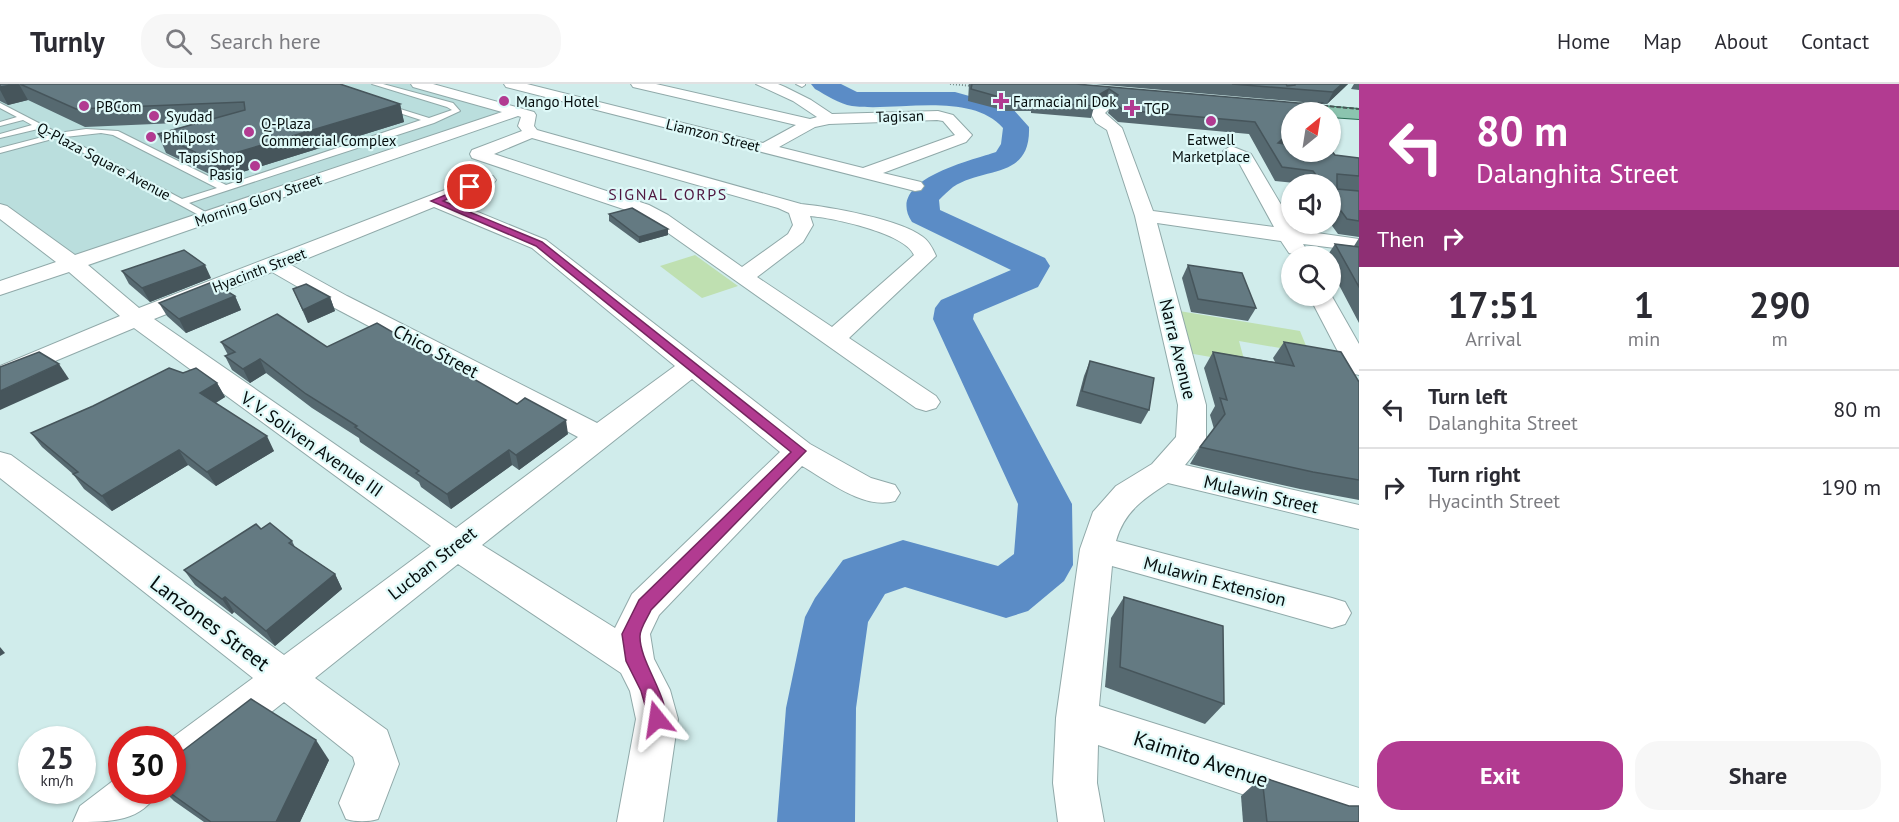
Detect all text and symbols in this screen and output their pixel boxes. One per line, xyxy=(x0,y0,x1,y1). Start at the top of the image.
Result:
search box xyxy=(141,14,561,68)
text: Turnly xyxy=(30,23,105,60)
icon: search xyxy=(162,25,195,58)
text: Search here xyxy=(210,27,321,55)
text: Home xyxy=(1557,28,1610,55)
text: Map xyxy=(1643,28,1682,55)
text: About xyxy=(1715,28,1768,55)
text: Contact xyxy=(1801,28,1869,55)
place label: Mango Hotel xyxy=(516,92,599,111)
place label: Farmacia ni Dok xyxy=(1013,92,1117,111)
marker: Mango Hotel xyxy=(497,94,511,108)
marker: Farmacia ni Dok xyxy=(994,94,1008,108)
place label: PBCom xyxy=(96,97,141,116)
marker: PBCom xyxy=(77,99,91,113)
place label: TGP xyxy=(1144,99,1169,118)
marker: TGP xyxy=(1125,101,1139,115)
north arrow xyxy=(1281,102,1341,162)
map controls xyxy=(1281,102,1341,306)
text: 80 m xyxy=(1476,103,1568,158)
street label: Tagisan xyxy=(876,106,924,126)
place label: Syudad xyxy=(166,107,213,126)
icon: left xyxy=(1377,108,1455,186)
marker: Syudad xyxy=(147,109,161,123)
place label: Q-Plaza Commercial Complex xyxy=(261,114,397,150)
street label: Liamzon Street xyxy=(664,114,762,156)
marker: Eatwell Marketplace xyxy=(1204,114,1218,128)
street label: Q-Plaza Square Avenue xyxy=(34,118,174,204)
marker: Q-Plaza Commercial Complex xyxy=(242,125,256,139)
place label: Philpost xyxy=(163,128,216,147)
marker: Philpost xyxy=(144,130,158,144)
place label: Eatwell Marketplace xyxy=(1172,130,1250,166)
place label: TapsiShop Pasig xyxy=(178,148,243,184)
text: Dalanghita Street xyxy=(1476,156,1678,190)
marker: TapsiShop Pasig xyxy=(248,159,262,173)
pin xyxy=(444,161,495,212)
street label: Morning Glory Street xyxy=(192,169,324,231)
icon: arrive xyxy=(453,170,486,203)
button: sound xyxy=(1281,174,1341,234)
district label: SIGNAL CORPS xyxy=(608,184,728,204)
icon: right xyxy=(1436,222,1469,255)
text: Then xyxy=(1377,225,1424,253)
street label: Hyacinth Street xyxy=(209,243,309,297)
button: search xyxy=(1281,246,1341,306)
text: 17:51 xyxy=(1448,281,1539,328)
text: 1 xyxy=(1634,281,1654,328)
text: 290 xyxy=(1749,281,1810,328)
street label: Narra Avenue xyxy=(1154,296,1202,402)
street label: Chico Street xyxy=(390,319,482,383)
text: Arrival xyxy=(1465,326,1521,352)
text: min xyxy=(1628,326,1660,352)
text: m xyxy=(1772,326,1788,352)
text: Turn left xyxy=(1428,382,1508,410)
street label: V. V. Soliven Avenue III xyxy=(235,386,388,502)
icon: left xyxy=(1377,393,1410,426)
text: 80 m xyxy=(1833,395,1881,423)
text: Dalanghita Street xyxy=(1428,410,1578,436)
text: Turn right xyxy=(1428,460,1520,488)
street label: Mulawin Street xyxy=(1202,470,1320,518)
icon: right xyxy=(1377,471,1410,504)
text: 190 m xyxy=(1821,473,1881,501)
text: Hyacinth Street xyxy=(1428,488,1560,514)
street label: Lucban Street xyxy=(383,521,481,605)
street label: Mulawin Extension xyxy=(1141,551,1289,611)
street label: Lanzones Street xyxy=(145,569,275,677)
position arrow xyxy=(625,687,689,751)
street label: Kaimito Avenue xyxy=(1130,725,1272,793)
speed limit sign: 30 xyxy=(108,726,186,804)
text: 25 xyxy=(40,738,74,777)
button: Exit xyxy=(1377,741,1623,810)
button: Share xyxy=(1635,741,1881,810)
text: km/h xyxy=(41,771,73,790)

